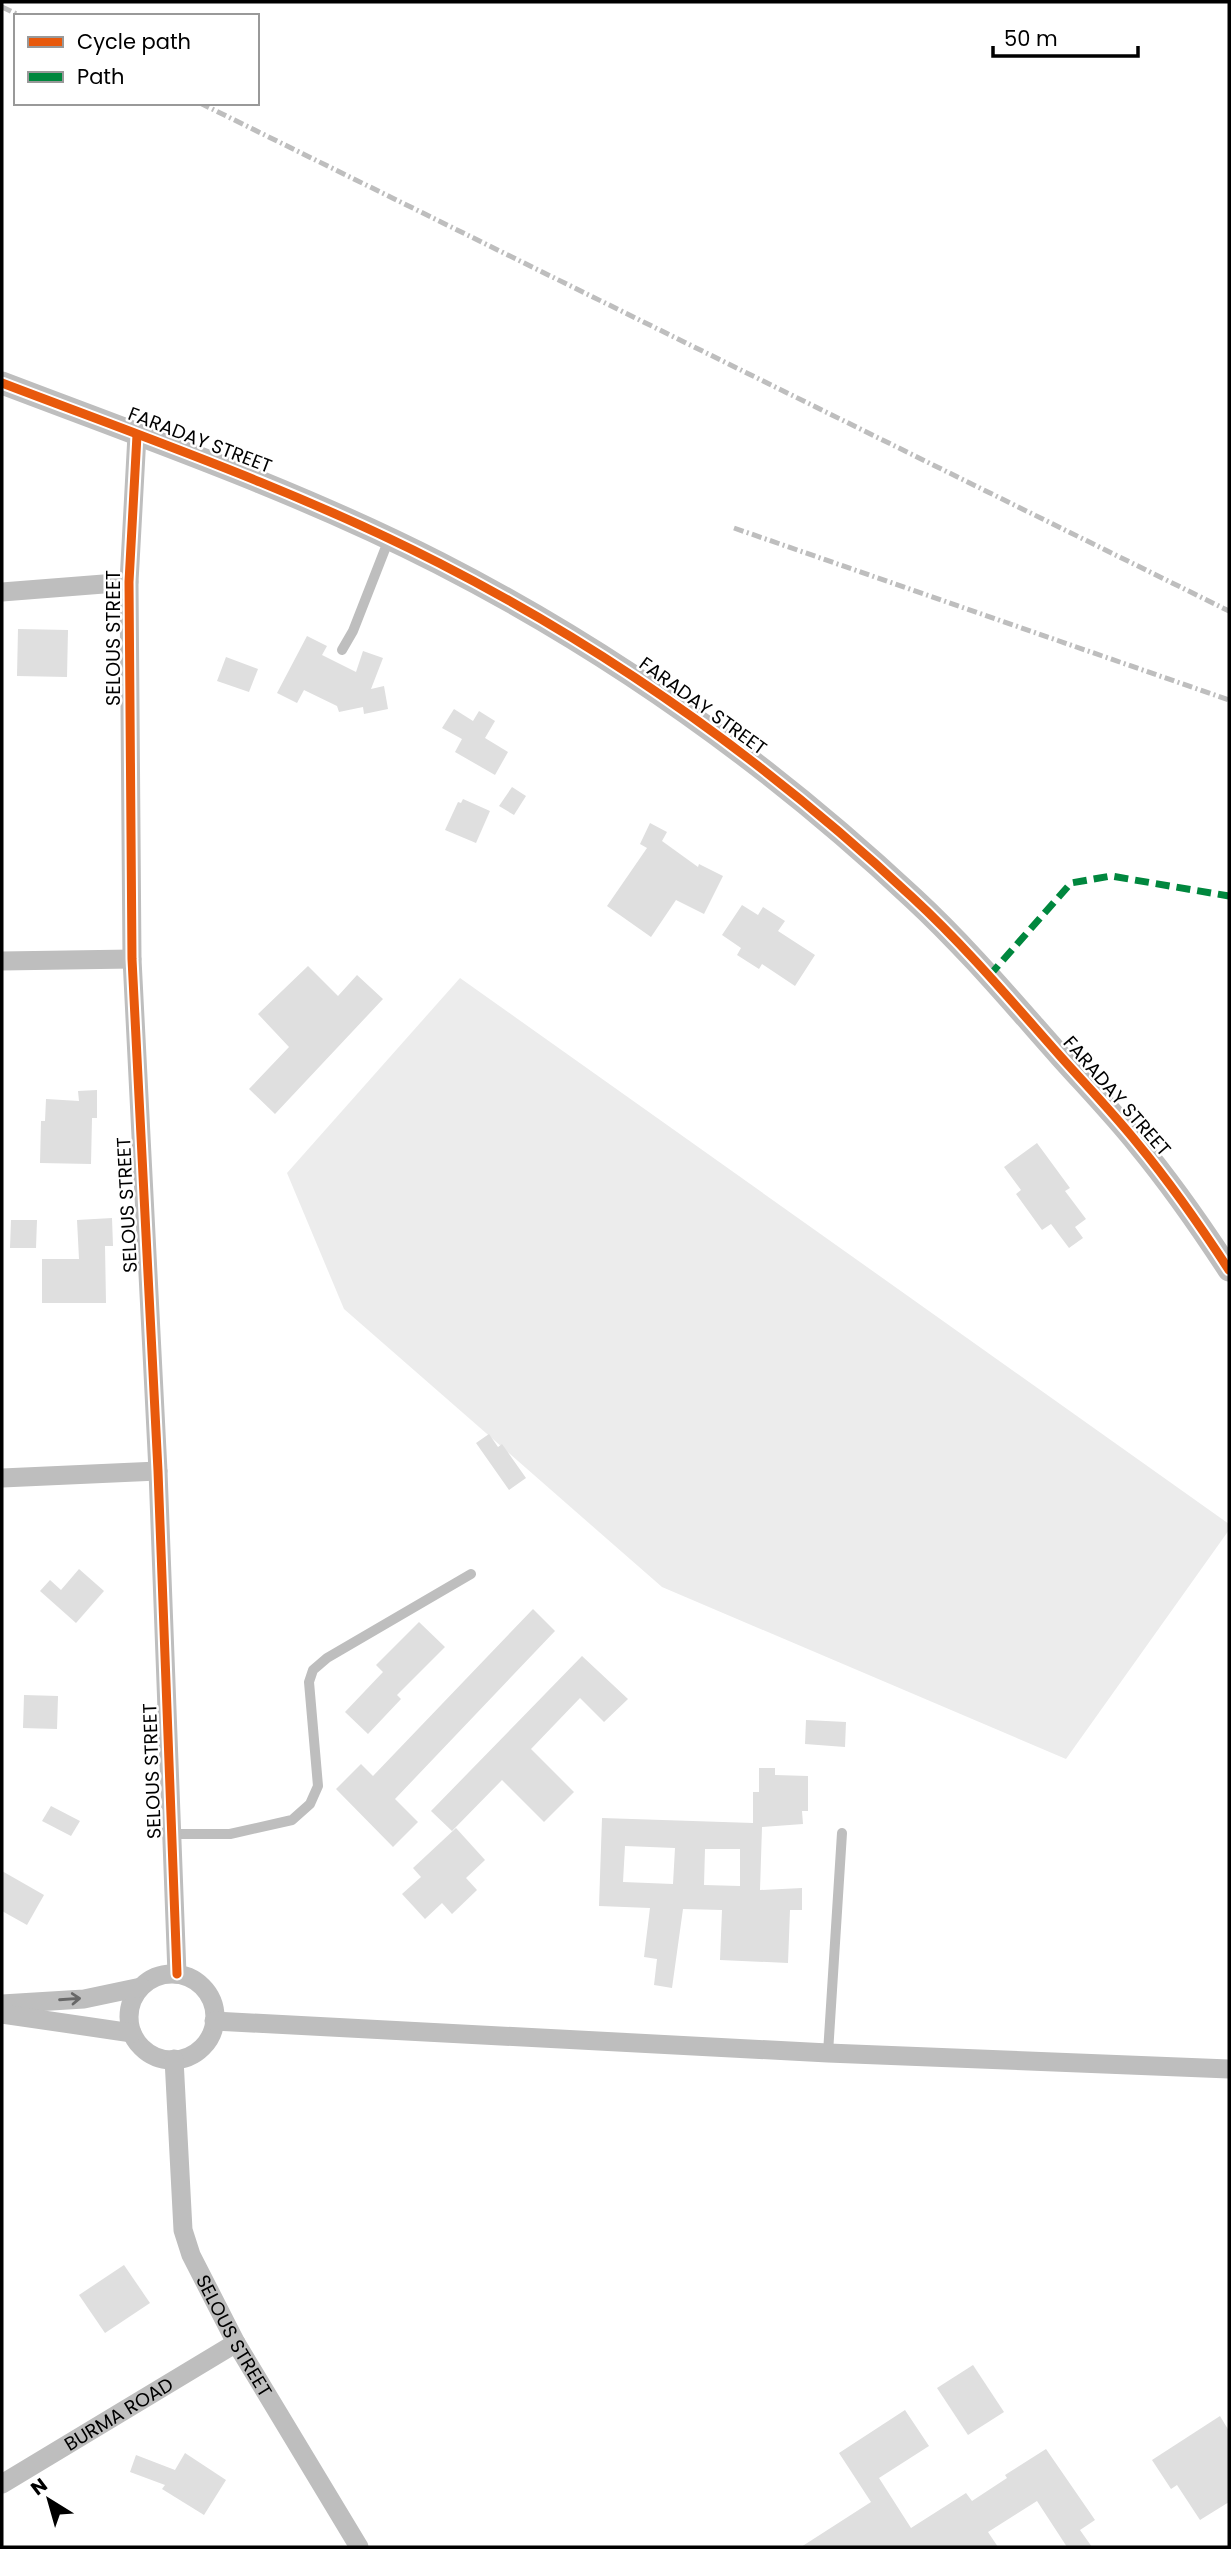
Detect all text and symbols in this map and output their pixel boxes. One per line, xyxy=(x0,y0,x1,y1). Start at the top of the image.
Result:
legend xyxy=(14,14,259,105)
scale bar xyxy=(993,14,1138,58)
text: 50 m xyxy=(1004,24,1058,53)
text: Cycle path xyxy=(77,27,191,56)
text: Path xyxy=(77,62,124,91)
street label: FARADAY STREET xyxy=(124,400,276,480)
street label: SELOUS STREET xyxy=(100,570,127,706)
street label: FARADAY STREET xyxy=(634,650,772,762)
street label: FARADAY STREET xyxy=(1057,1030,1177,1162)
street label: SELOUS STREET xyxy=(110,1136,144,1274)
street label: SELOUS STREET xyxy=(136,1703,168,1839)
one-way arrow xyxy=(58,1993,81,2006)
street label: SELOUS STREET xyxy=(190,2270,279,2402)
street label: BURMA ROAD xyxy=(59,2370,178,2457)
north arrow xyxy=(14,2465,84,2535)
text: N xyxy=(25,2472,53,2502)

